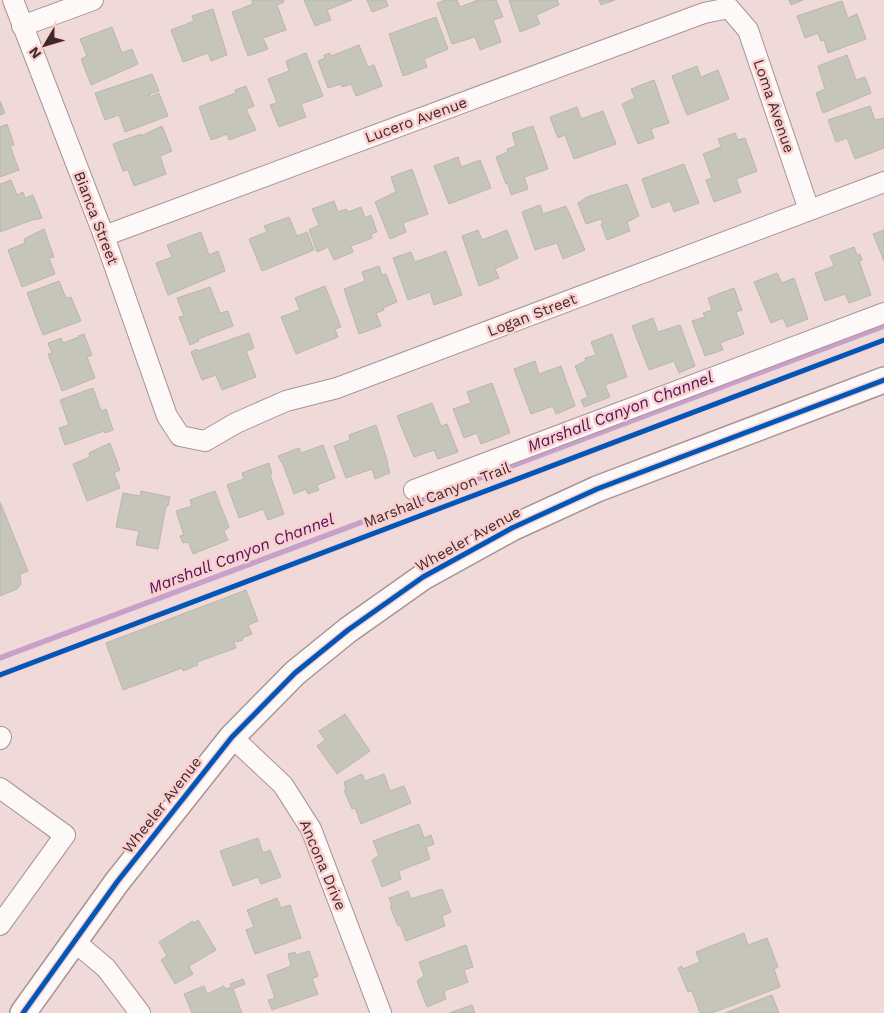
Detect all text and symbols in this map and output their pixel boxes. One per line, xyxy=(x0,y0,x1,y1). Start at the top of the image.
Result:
north arrow xyxy=(20,20,70,70)
text: N xyxy=(25,44,44,62)
street label: Loma Avenue xyxy=(750,57,798,155)
street label: Lucero Avenue xyxy=(362,93,470,147)
street label: Bianca Street xyxy=(70,169,122,268)
street label: Logan Street xyxy=(485,290,580,340)
water label: Marshall Canyon Channel xyxy=(525,367,716,456)
street label: Marshall Canyon Trail xyxy=(361,458,513,531)
street label: Wheeler Avenue xyxy=(412,503,524,575)
water label: Marshall Canyon Channel xyxy=(146,509,337,598)
street label: Wheeler Avenue xyxy=(119,753,205,857)
street label: Ancona Drive xyxy=(296,817,350,913)

